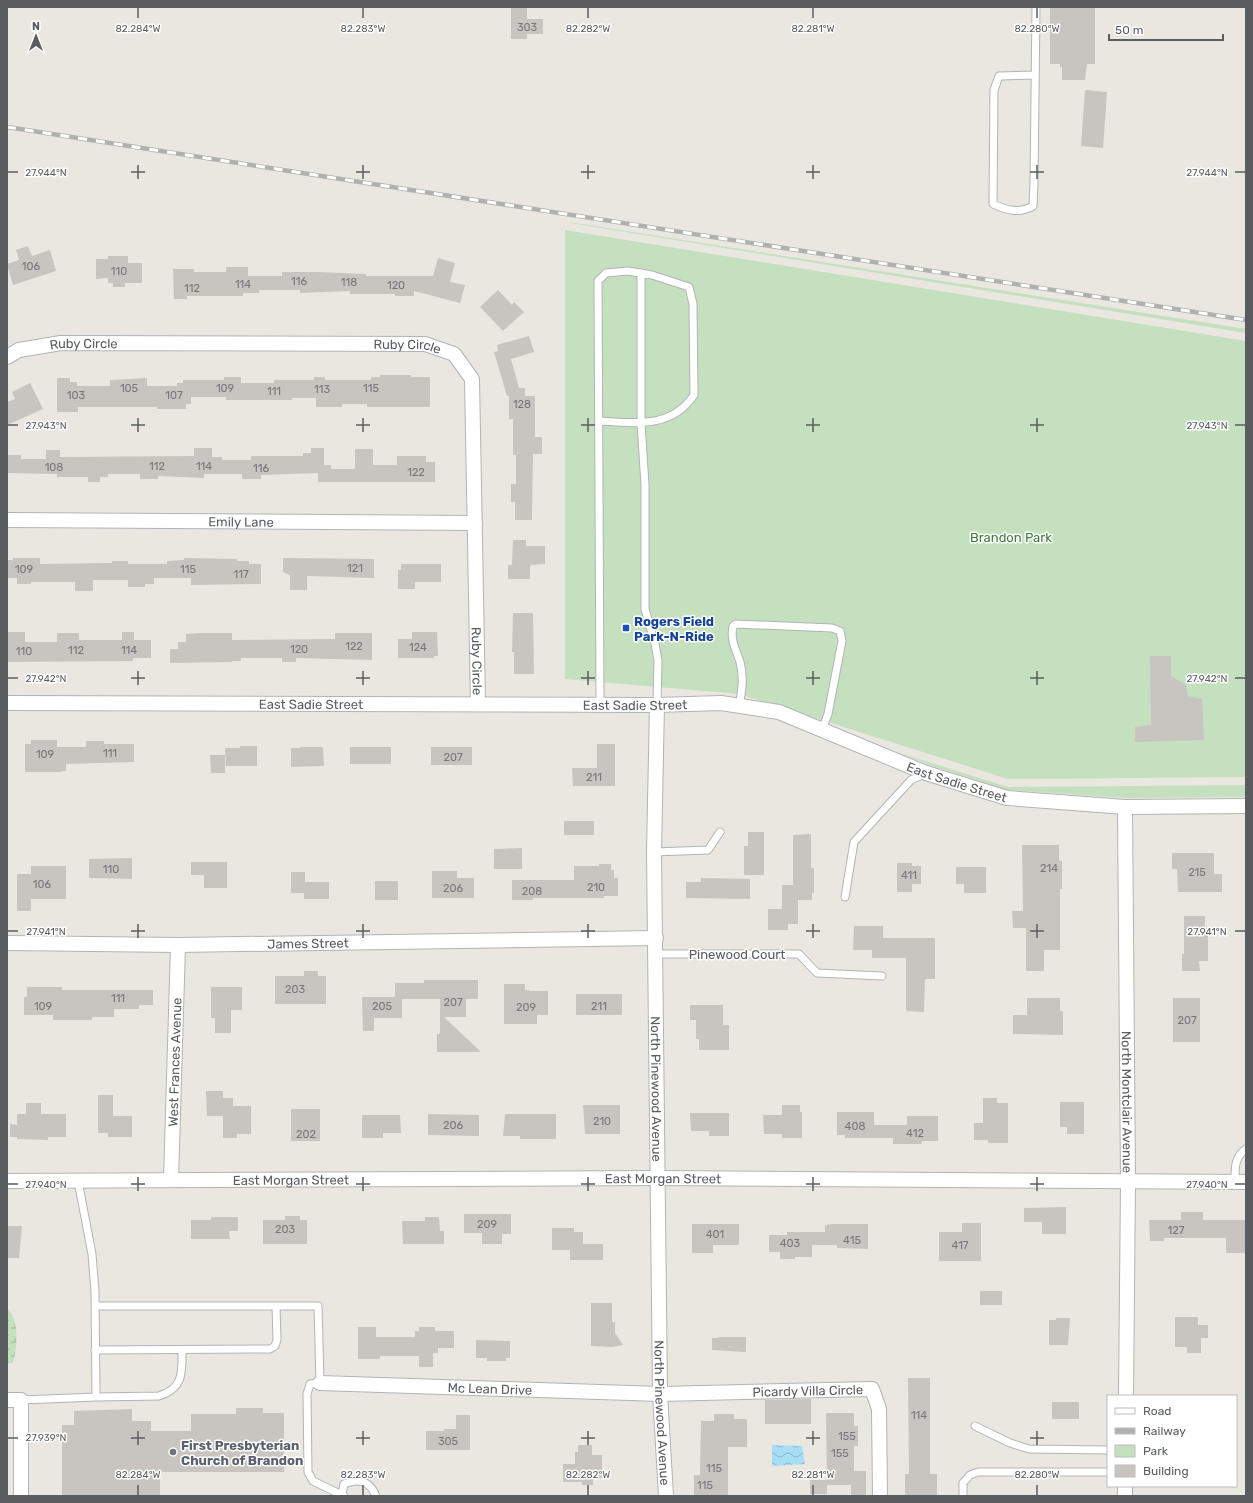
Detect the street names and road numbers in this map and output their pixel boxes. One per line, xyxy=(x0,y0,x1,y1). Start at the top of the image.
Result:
street label: Ruby Circle xyxy=(48,336,118,353)
street label: Ruby Circle xyxy=(373,337,443,357)
street label: Emily Lane xyxy=(208,514,274,530)
street label: Ruby Circle xyxy=(469,627,485,695)
street label: East Sadie Street xyxy=(259,697,363,712)
street label: East Sadie Street xyxy=(583,697,687,713)
street label: East Sadie Street xyxy=(904,759,1009,805)
street label: James Street xyxy=(267,935,349,952)
street label: Pinewood Court xyxy=(689,947,785,962)
street label: West Frances Avenue xyxy=(166,997,184,1127)
street label: North Pinewood Avenue xyxy=(648,1016,664,1162)
street label: North Montclair Avenue xyxy=(1119,1031,1135,1173)
street label: East Morgan Street xyxy=(605,1171,721,1187)
street label: East Morgan Street xyxy=(233,1172,349,1189)
street label: North Pinewood Avenue xyxy=(651,1340,672,1486)
street label: Mc Lean Drive xyxy=(447,1380,532,1398)
street label: Picardy Villa Circle xyxy=(752,1382,863,1400)

